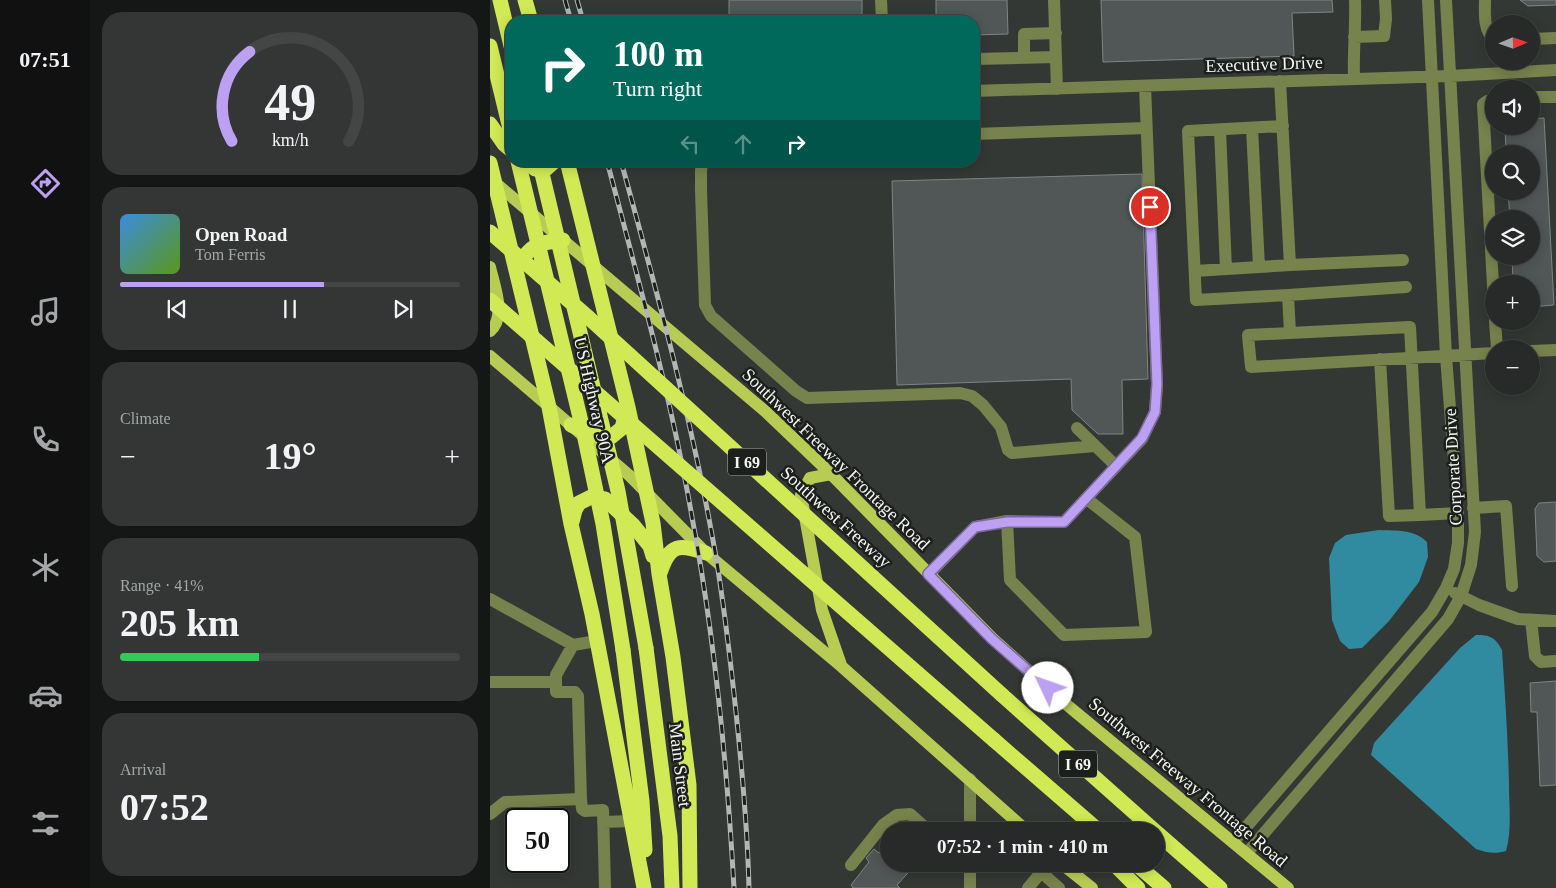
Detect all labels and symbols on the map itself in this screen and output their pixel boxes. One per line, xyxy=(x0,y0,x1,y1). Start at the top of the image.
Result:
north arrow xyxy=(1485,15,1540,70)
street label: Executive Drive xyxy=(1205,52,1323,76)
pin xyxy=(1129,186,1171,228)
street label: US Highway 90A xyxy=(570,335,618,465)
street label: Southwest Freeway Frontage Road xyxy=(738,364,934,554)
street label: Corporate Drive xyxy=(1440,408,1466,526)
road number: I 69 xyxy=(728,448,766,476)
street label: Southwest Freeway xyxy=(776,462,896,572)
position arrow xyxy=(1021,661,1073,713)
street label: Southwest Freeway Frontage Road xyxy=(1085,693,1291,871)
street label: Main Street xyxy=(665,722,695,808)
road number: I 69 xyxy=(1059,751,1097,778)
speed limit sign: 50 xyxy=(505,808,570,873)

